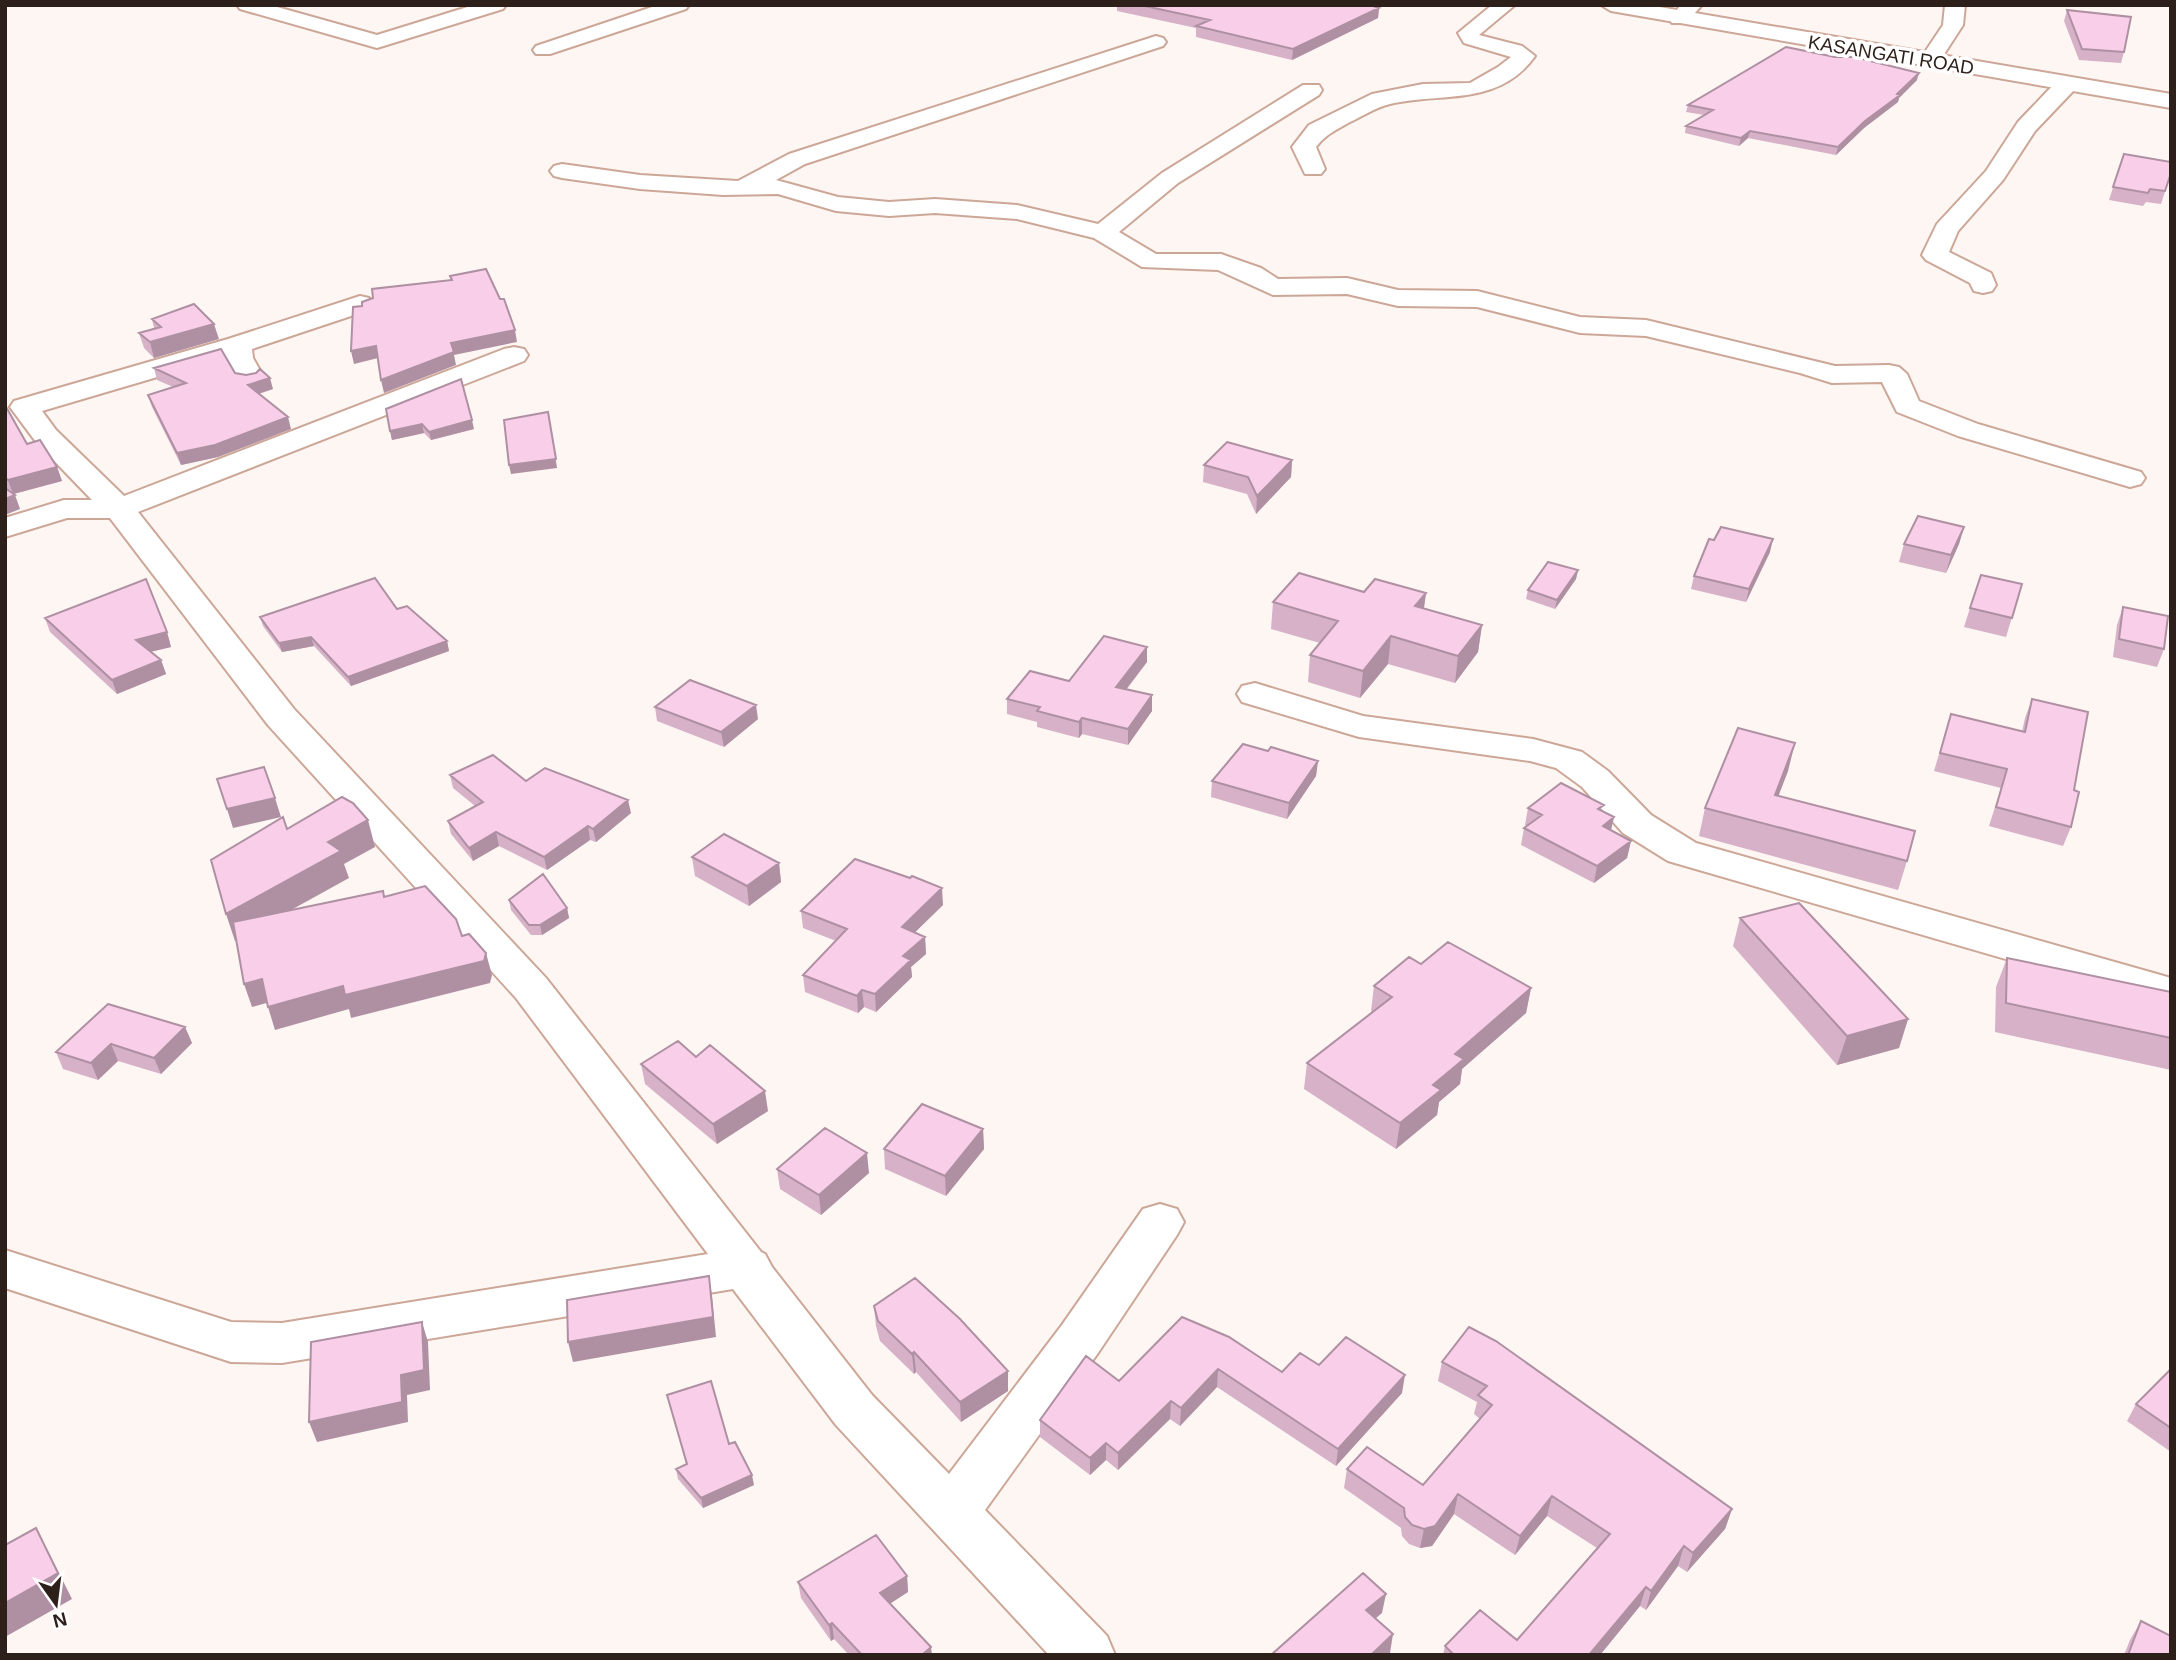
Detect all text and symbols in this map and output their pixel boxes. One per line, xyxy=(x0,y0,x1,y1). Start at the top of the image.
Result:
street label: KASANGATI ROAD xyxy=(1807,32,1975,78)
north arrow xyxy=(21,1569,91,1639)
text: N xyxy=(51,1608,69,1632)

